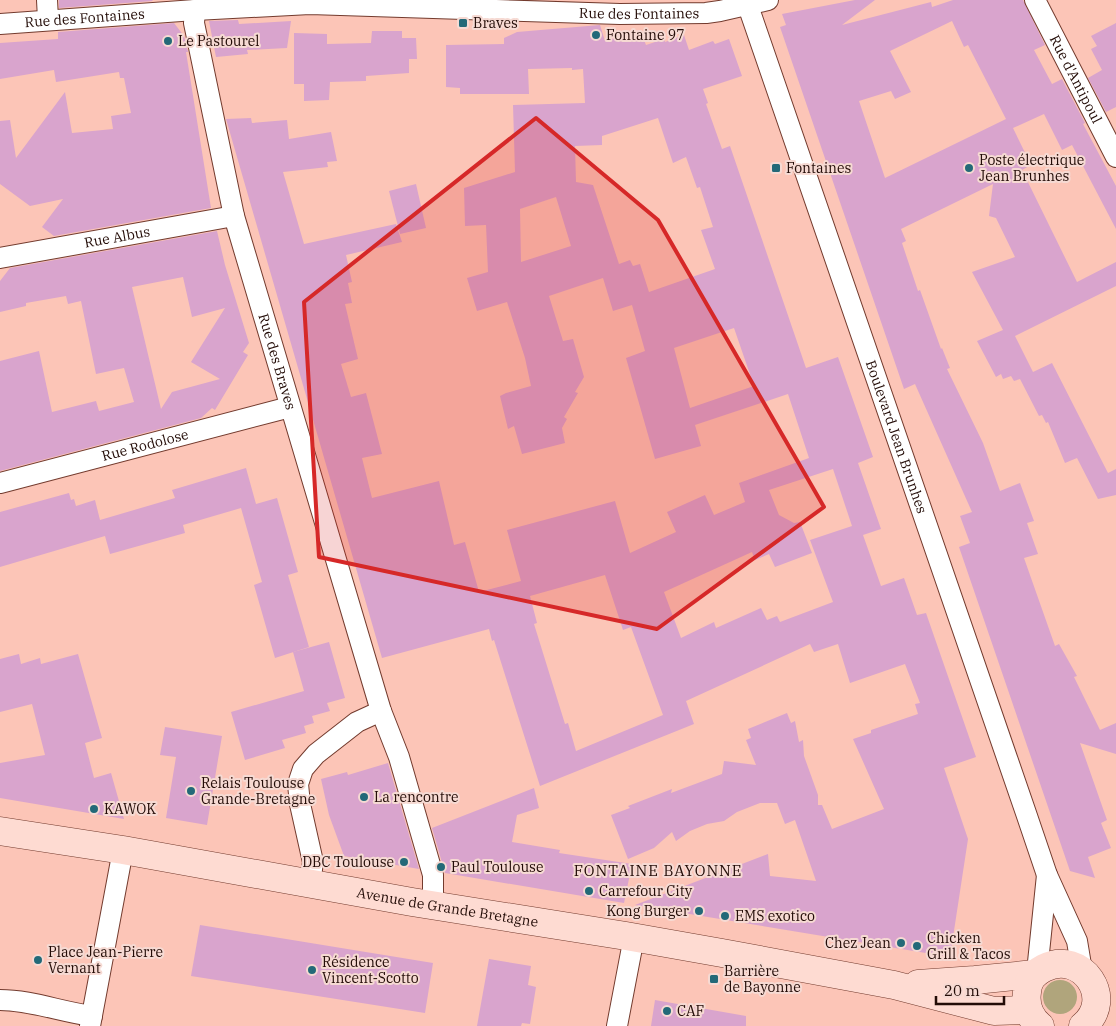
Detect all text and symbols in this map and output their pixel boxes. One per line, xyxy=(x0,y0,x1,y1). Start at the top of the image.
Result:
street label: Rue des Fontaines xyxy=(579,4,700,23)
street label: Rue des Fontaines xyxy=(24,5,146,31)
place label: Braves xyxy=(473,14,518,32)
marker: Braves xyxy=(457,17,469,29)
place label: Fontaine 97 xyxy=(606,26,685,44)
marker: Fontaine 97 xyxy=(590,29,602,41)
place label: Le Pastourel xyxy=(178,32,259,50)
street label: Rue d'Antipoul xyxy=(1046,32,1106,126)
marker: Le Pastourel xyxy=(162,35,174,47)
place label: Poste électrique Jean Brunhes xyxy=(979,151,1084,185)
place label: Fontaines xyxy=(786,159,851,177)
marker: Fontaines xyxy=(770,162,782,174)
marker: Poste électrique Jean Brunhes xyxy=(963,162,975,174)
street label: Rue Albus xyxy=(83,222,152,252)
street label: Rue des Braves xyxy=(254,311,300,412)
street label: Boulevard Jean Brunhes xyxy=(862,358,931,516)
street label: Rue Rodolose xyxy=(100,425,190,465)
place label: Relais Toulouse Grande-Bretagne xyxy=(201,774,315,808)
marker: Relais Toulouse Grande-Bretagne xyxy=(185,785,197,797)
place label: La rencontre xyxy=(374,788,458,806)
marker: La rencontre xyxy=(358,791,370,803)
place label: KAWOK xyxy=(104,800,156,818)
marker: KAWOK xyxy=(88,803,100,815)
place label: DBC Toulouse xyxy=(302,853,394,871)
marker: DBC Toulouse xyxy=(398,856,410,868)
place label: Paul Toulouse xyxy=(451,858,543,876)
marker: Paul Toulouse xyxy=(435,861,447,873)
district label: FONTAINE BAYONNE xyxy=(574,861,742,880)
place label: Carrefour City xyxy=(599,882,693,900)
street label: Avenue de Grande Bretagne xyxy=(355,883,540,931)
marker: Carrefour City xyxy=(583,885,595,897)
place label: Kong Burger xyxy=(606,902,690,920)
marker: Kong Burger xyxy=(693,905,705,917)
place label: EMS exotico xyxy=(735,907,815,925)
marker: EMS exotico xyxy=(719,910,731,922)
place label: Chicken Grill & Tacos xyxy=(927,929,1011,963)
place label: Chez Jean xyxy=(825,934,891,952)
marker: Chez Jean xyxy=(895,937,907,949)
marker: Chicken Grill & Tacos xyxy=(911,940,923,952)
place label: Place Jean-Pierre Vernant xyxy=(48,943,163,977)
place label: Résidence Vincent-Scotto xyxy=(322,953,419,987)
marker: Place Jean-Pierre Vernant xyxy=(32,954,44,966)
place label: Barrière de Bayonne xyxy=(724,962,801,996)
marker: Résidence Vincent-Scotto xyxy=(306,964,318,976)
marker: Barrière de Bayonne xyxy=(708,973,720,985)
scale bar xyxy=(936,974,1004,1006)
text: 20 m xyxy=(944,981,980,1000)
place label: CAF xyxy=(677,1002,704,1020)
marker: CAF xyxy=(661,1005,673,1017)

